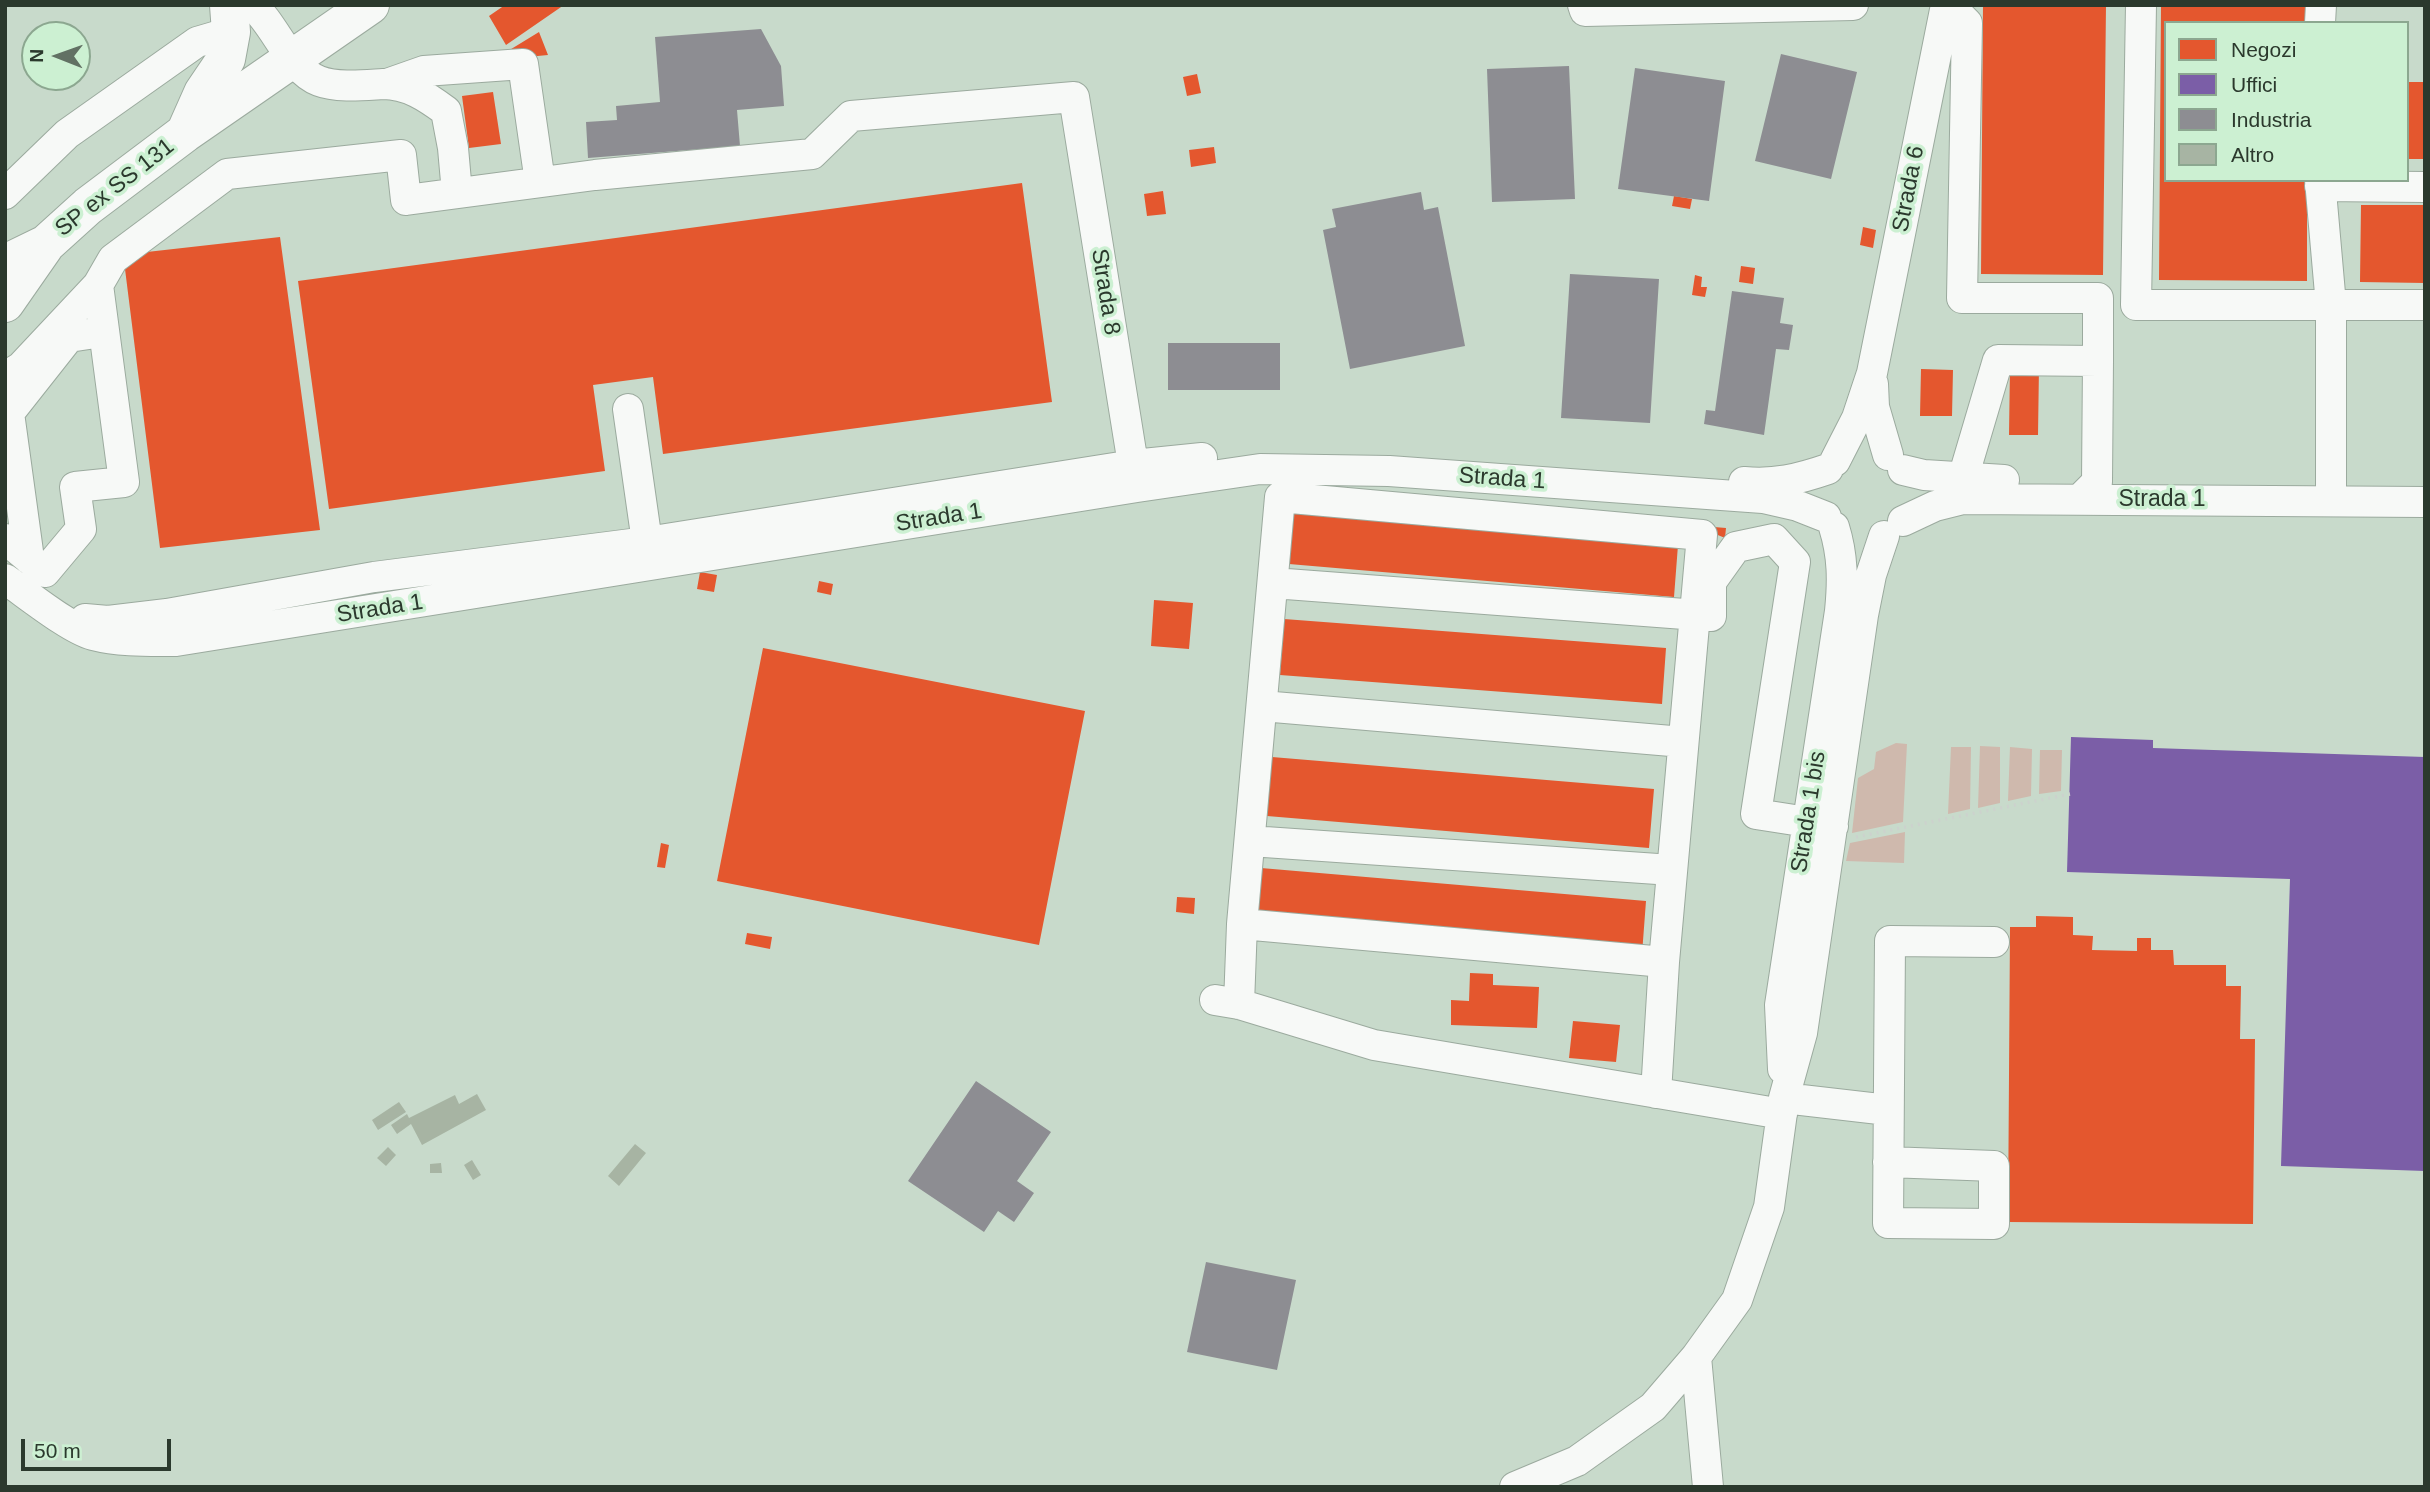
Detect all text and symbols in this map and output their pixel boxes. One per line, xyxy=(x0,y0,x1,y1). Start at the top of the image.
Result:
north arrow xyxy=(21,21,91,91)
legend xyxy=(2164,21,2409,182)
text: Negozi xyxy=(2231,38,2296,61)
text: N xyxy=(26,49,47,63)
text: Uffici xyxy=(2231,73,2277,96)
text: Industria xyxy=(2231,108,2312,131)
street label: SP ex SS 131 xyxy=(50,133,180,243)
text: Altro xyxy=(2231,143,2274,166)
street label: Strada 6 xyxy=(1887,144,1931,234)
street label: Strada 8 xyxy=(1085,247,1125,337)
street label: Strada 1 xyxy=(1458,462,1546,496)
street label: Strada 1 xyxy=(2119,486,2205,514)
street label: Strada 1 xyxy=(894,498,984,538)
street label: Strada 1 xyxy=(335,589,425,629)
street label: Strada 1 bis xyxy=(1786,749,1832,875)
scale bar xyxy=(24,1426,175,1470)
text: 50 m xyxy=(34,1439,81,1462)

